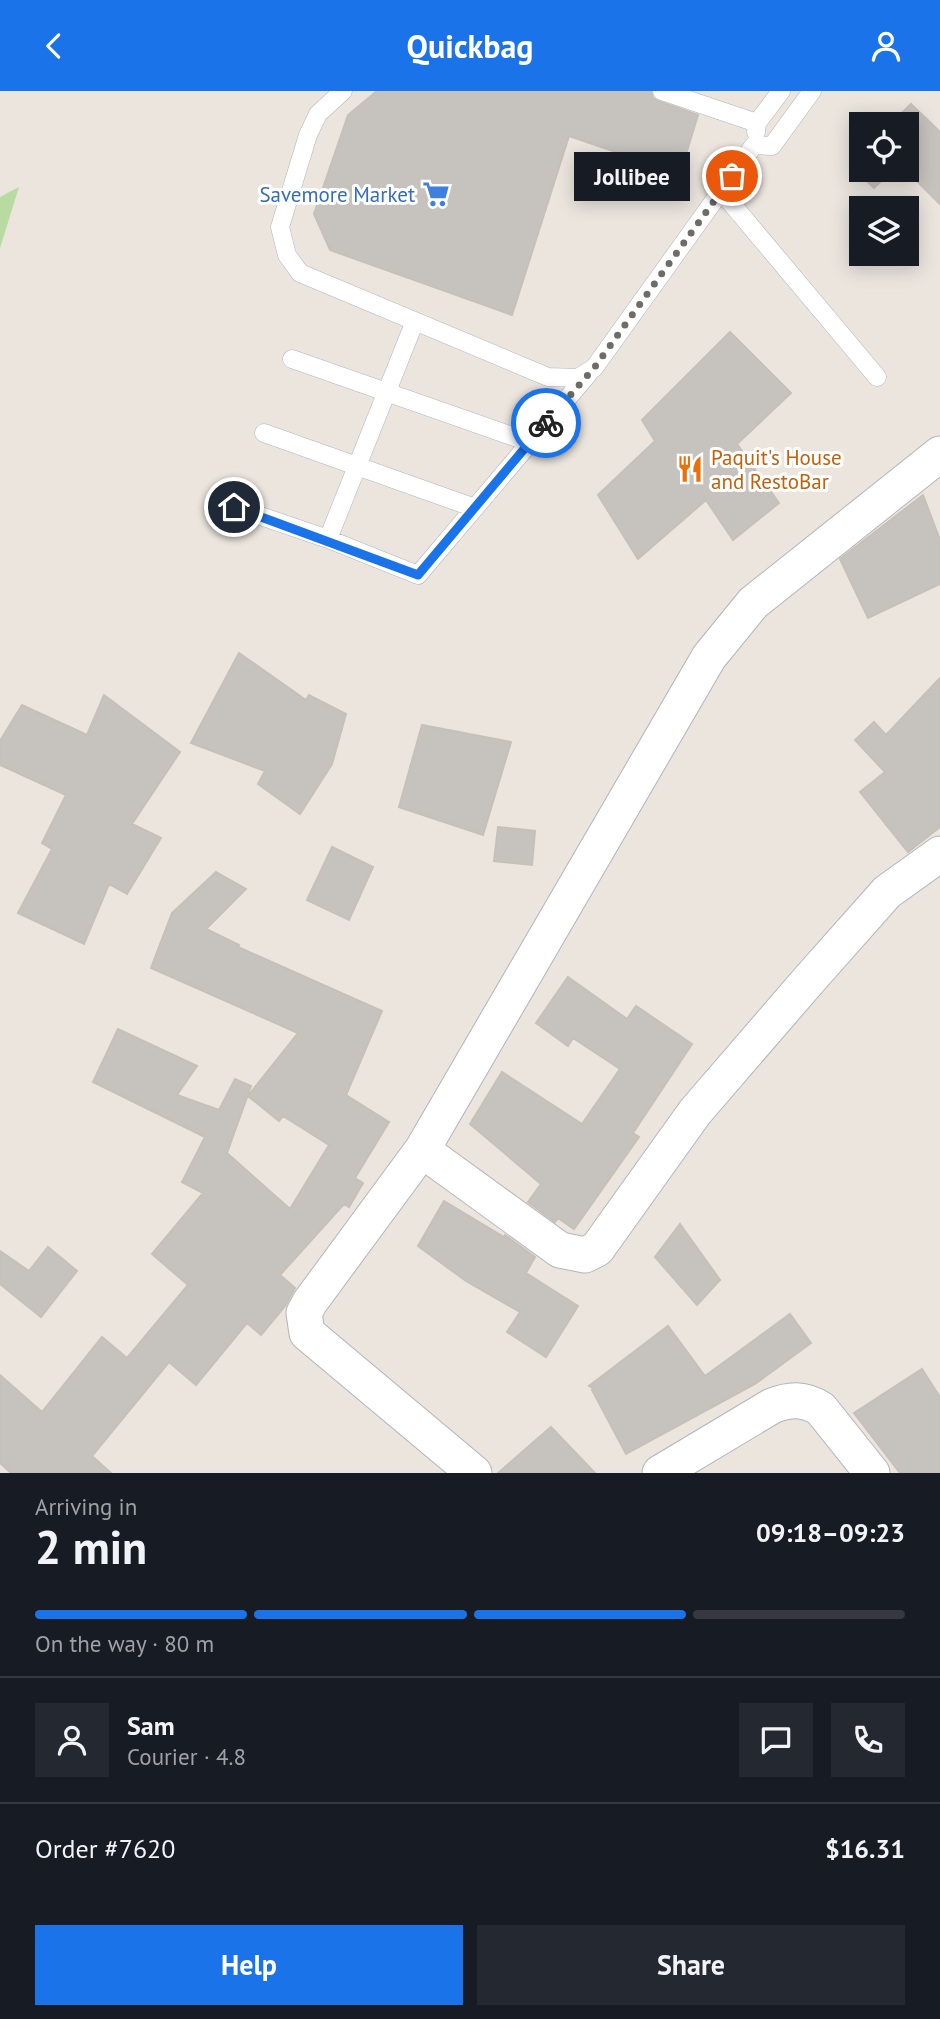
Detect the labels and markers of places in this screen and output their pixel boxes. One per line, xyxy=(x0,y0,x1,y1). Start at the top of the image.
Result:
pin xyxy=(702,146,762,206)
callout: Jollibee xyxy=(574,151,690,201)
supermarket icon: Savemore Market xyxy=(421,179,451,209)
place label: Savemore Market xyxy=(259,181,415,208)
place label: Paquit's House and RestoBar xyxy=(711,444,842,495)
restaurant icon: Paquit's House and RestoBar xyxy=(675,454,705,484)
pin xyxy=(204,477,264,537)

